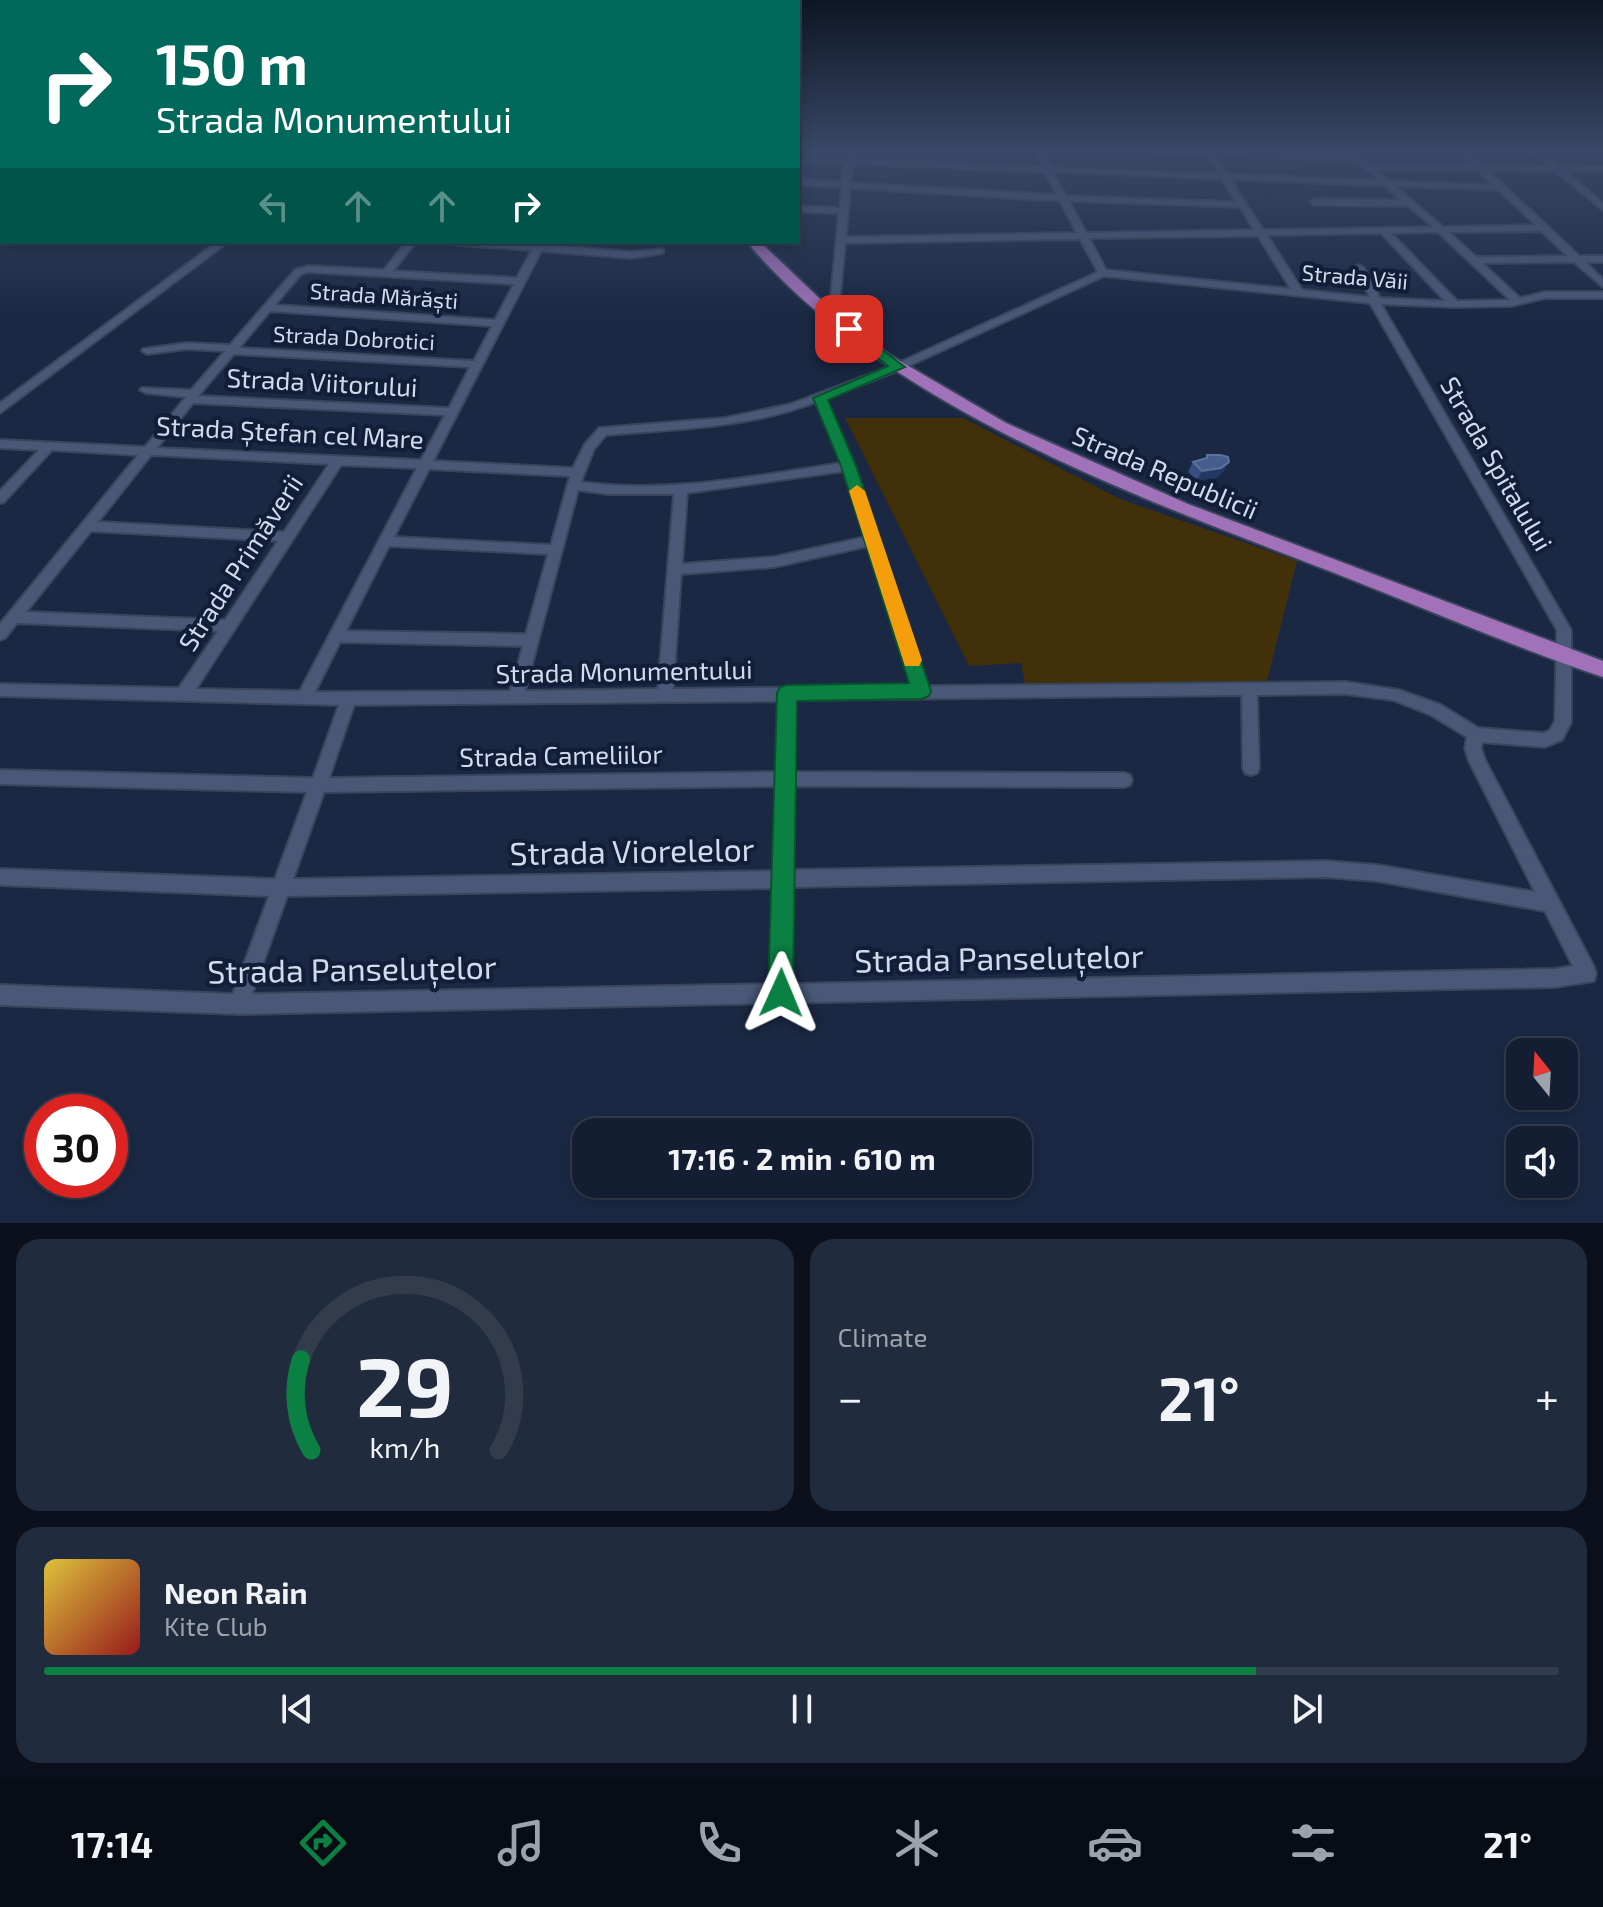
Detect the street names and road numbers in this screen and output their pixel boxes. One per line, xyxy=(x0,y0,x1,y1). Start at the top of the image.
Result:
street label: Strada Văii xyxy=(1301,258,1409,294)
street label: Strada Mărăști xyxy=(309,277,459,315)
street label: Strada Dobrotici xyxy=(273,320,436,354)
street label: Strada Viitorului xyxy=(226,361,418,402)
street label: Strada Spitalului xyxy=(1435,371,1560,556)
street label: Strada Ștefan cel Mare xyxy=(155,409,425,456)
street label: Strada Republicii xyxy=(1068,419,1263,525)
street label: Strada Primăverii xyxy=(171,468,308,656)
street label: Strada Monumentului xyxy=(495,653,753,688)
street label: Strada Cameliilor xyxy=(459,737,663,772)
street label: Strada Viorelelor xyxy=(509,829,755,871)
street label: Strada Panseluțelor xyxy=(854,935,1144,982)
street label: Strada Panseluțelor xyxy=(207,946,497,993)

